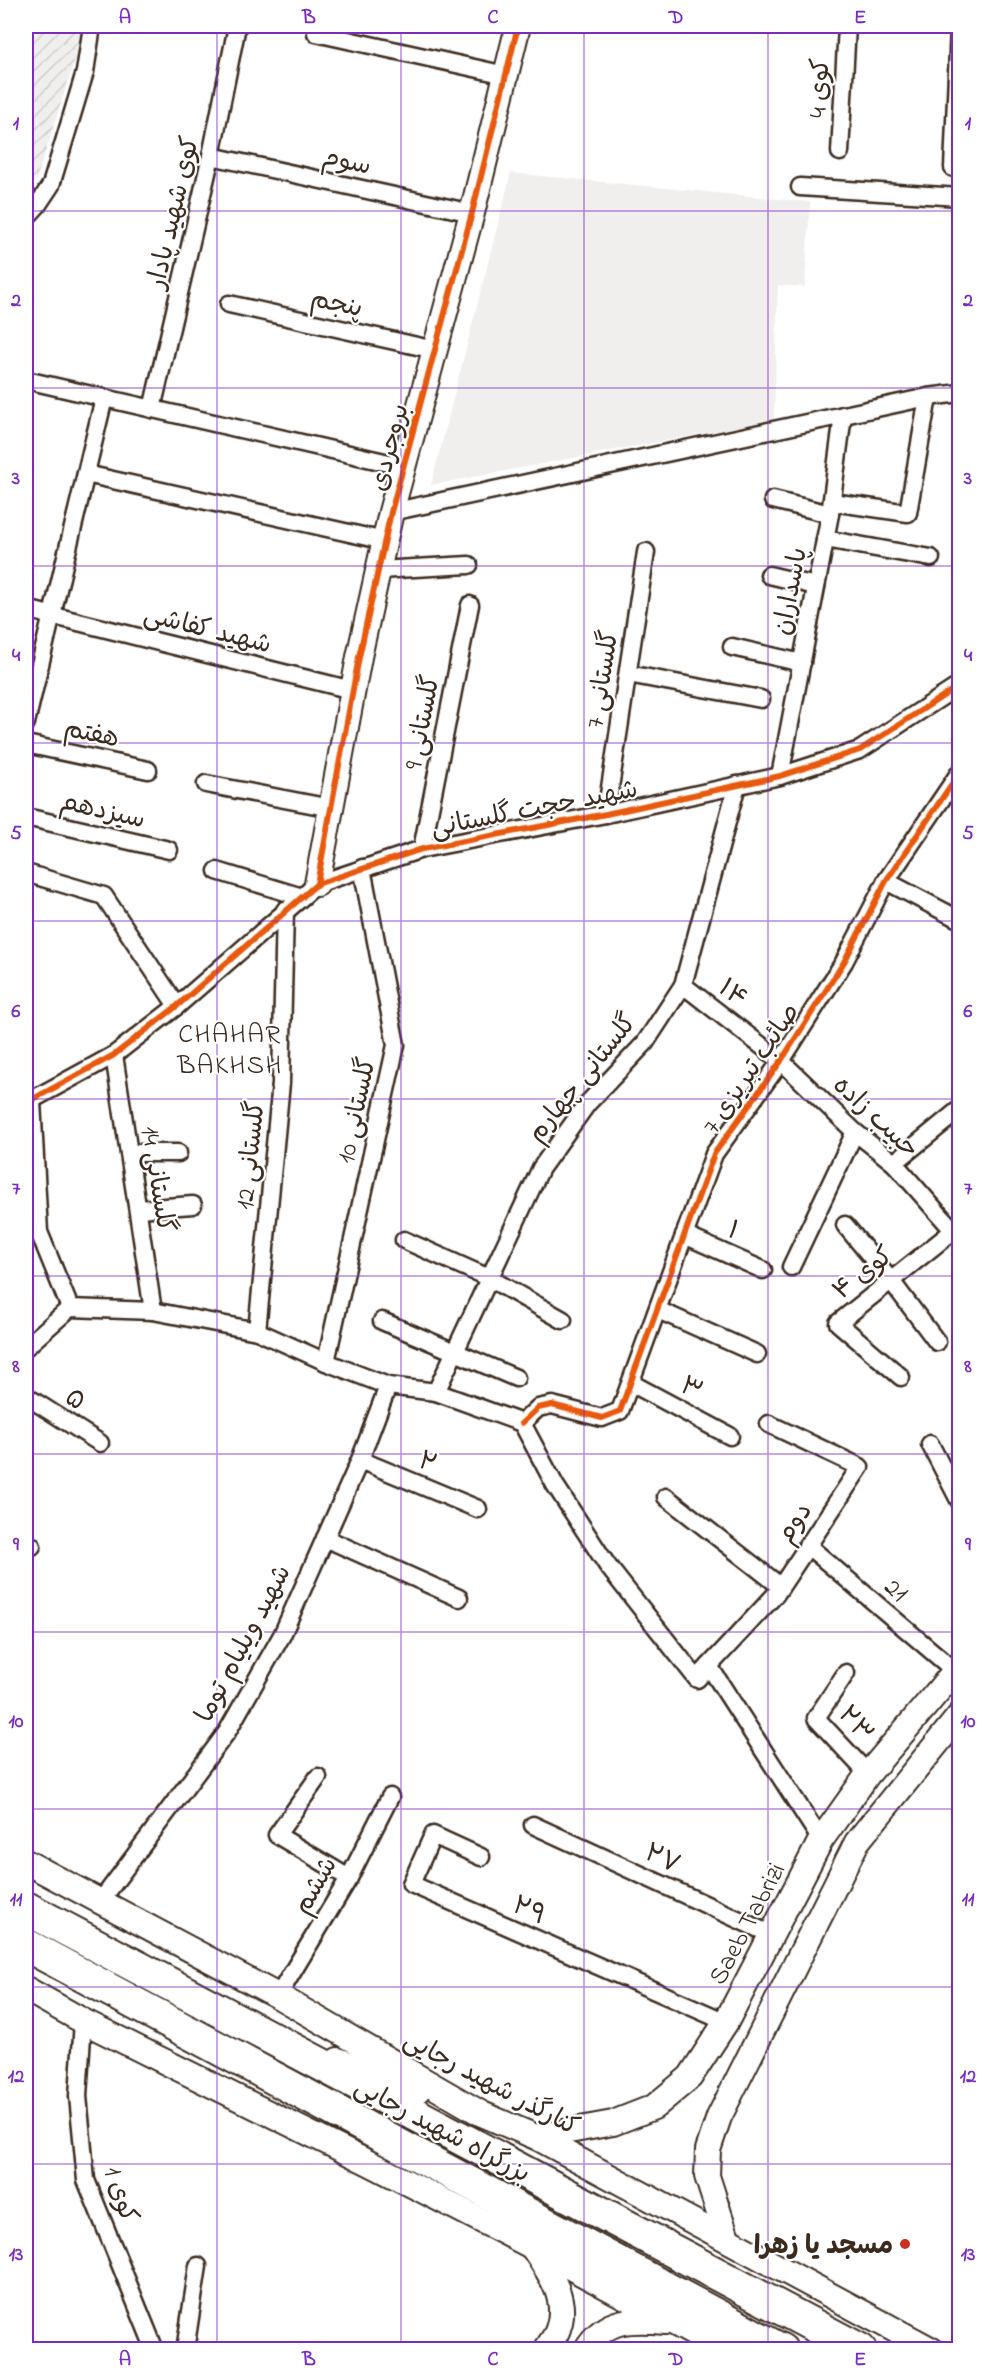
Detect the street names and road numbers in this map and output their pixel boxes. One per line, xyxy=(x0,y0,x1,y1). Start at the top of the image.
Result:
street label: کوی 4 xyxy=(800,57,842,119)
street label: کوی شهید پادار xyxy=(138,133,211,295)
street label: سوم xyxy=(318,139,374,187)
street label: پنجم xyxy=(307,281,366,329)
street label: بروجردی xyxy=(361,400,421,496)
street label: پاسداران xyxy=(765,544,819,639)
street label: شهید کفاشی xyxy=(139,597,275,665)
street label: گلستانی 7 xyxy=(577,628,630,731)
street label: گلستانی 9 xyxy=(396,672,452,773)
street label: هفتم xyxy=(60,711,123,759)
street label: شهید حجت گلستانی xyxy=(428,771,641,849)
street label: سیزدهم xyxy=(56,784,149,840)
street label: ۱۴ xyxy=(709,970,755,1018)
street label: صائب تبریزی 7 xyxy=(694,996,810,1143)
street label: گلستانی چهارم xyxy=(519,1006,647,1152)
street label: گلستانی 10 xyxy=(328,1054,388,1167)
street label: حبیب زاده xyxy=(823,1068,927,1168)
street label: گلستانی 12 xyxy=(227,1099,277,1212)
street label: گلستانی 14 xyxy=(129,1124,183,1235)
street label: ۱ xyxy=(721,1212,745,1251)
street label: کوی ۴ xyxy=(825,1238,903,1310)
street label: ۳ xyxy=(672,1368,709,1411)
street label: ۵ xyxy=(56,1380,92,1421)
street label: ۲ xyxy=(411,1443,442,1485)
street label: دوم xyxy=(768,1496,823,1552)
street label: شهید ویلیام توما xyxy=(187,1559,302,1730)
street label: 21 xyxy=(875,1570,915,1613)
street label: ۲۳ xyxy=(828,1698,882,1752)
street label: ۲۷ xyxy=(637,1835,686,1885)
street label: ششم xyxy=(285,1850,348,1923)
street label: Saeb Tabrizi xyxy=(701,1857,797,1992)
street label: ۲۹ xyxy=(506,1887,552,1936)
street label: کنارگذر شهید رجایی xyxy=(396,2022,585,2147)
street label: بزرگراه شهید رجایی xyxy=(347,2069,536,2194)
street label: کوی 1 xyxy=(92,2162,146,2228)

